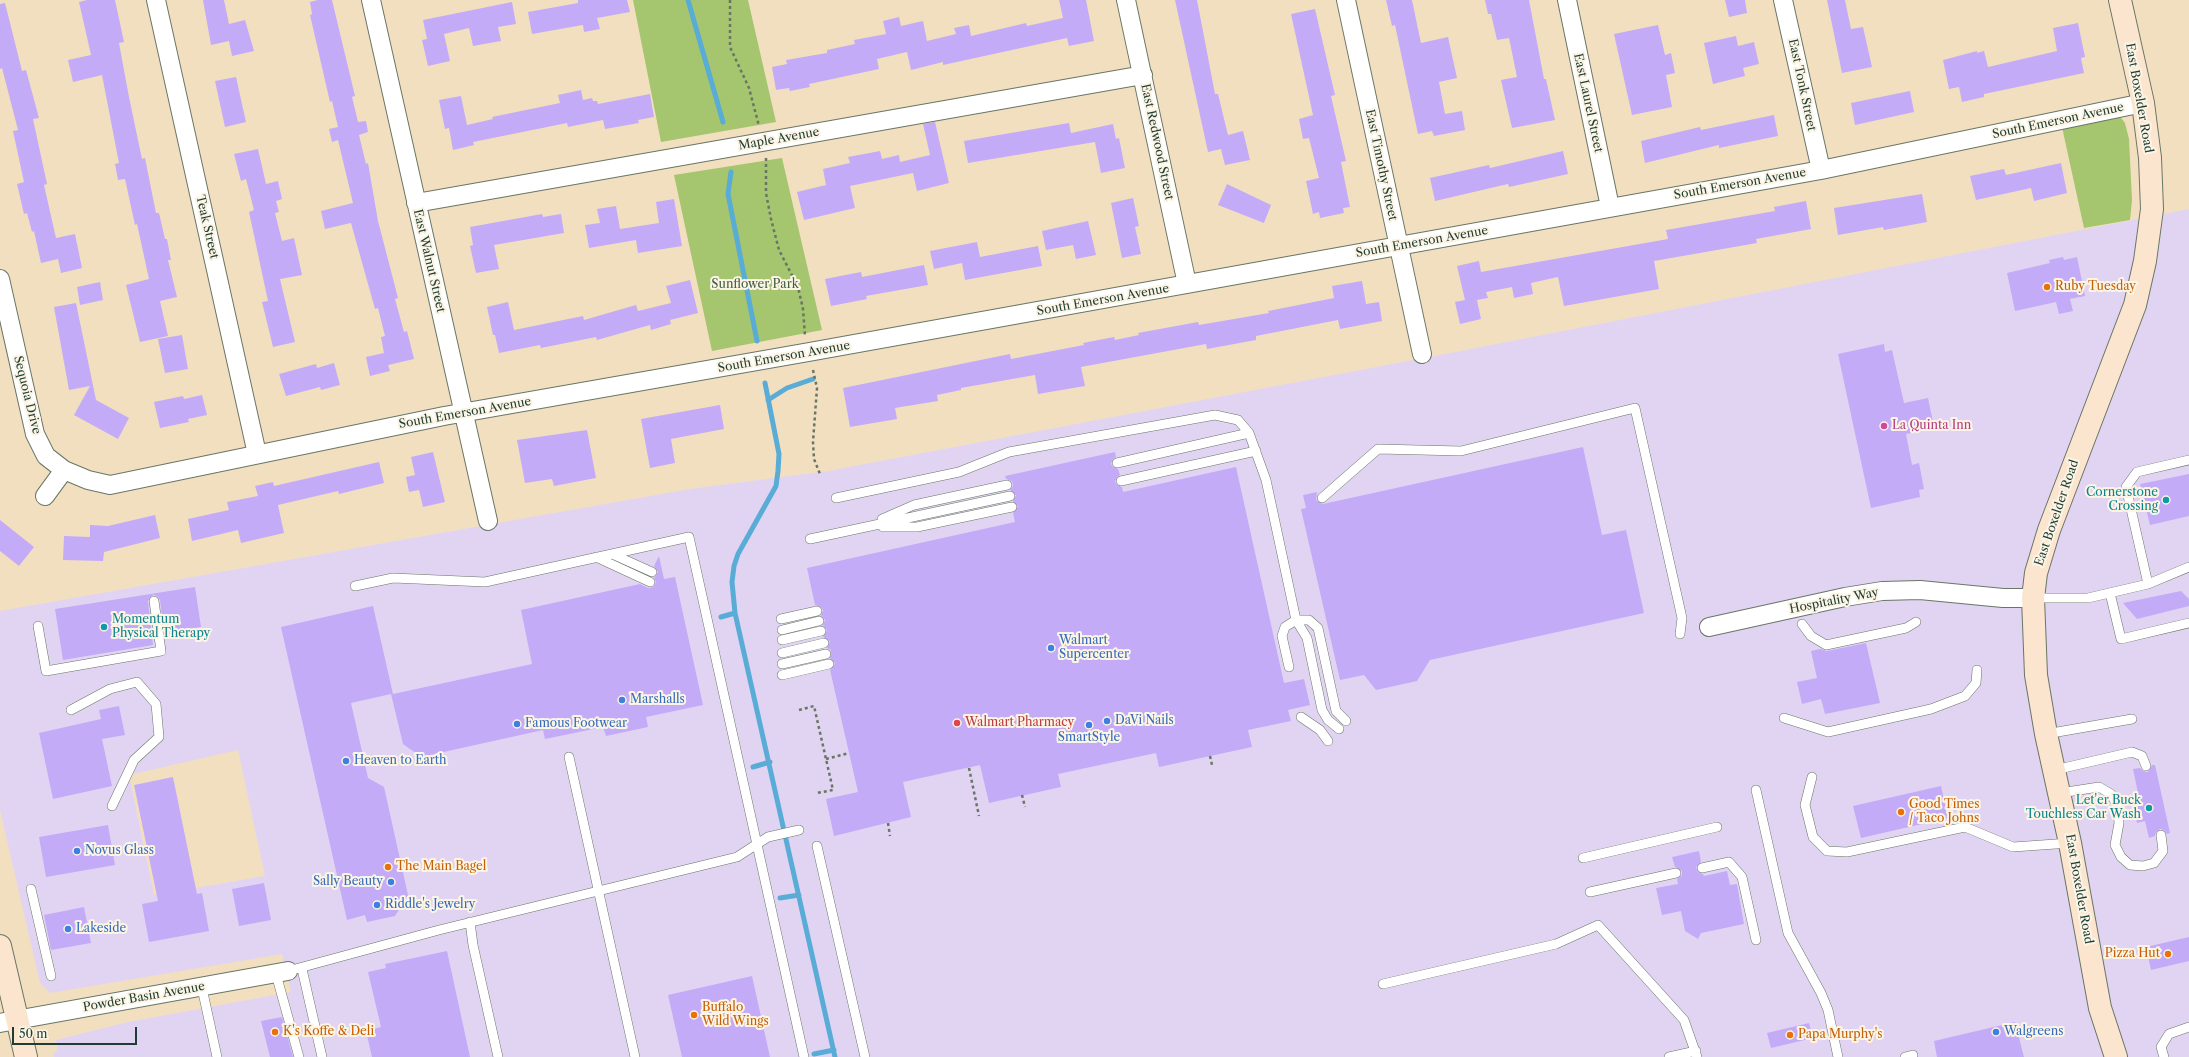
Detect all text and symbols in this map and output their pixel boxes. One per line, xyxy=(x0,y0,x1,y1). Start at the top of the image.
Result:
street label: East Tonk Street xyxy=(1785,38,1819,132)
street label: East Boxelder Road xyxy=(2122,42,2156,154)
street label: East Laurel Street xyxy=(1570,52,1606,154)
street label: East Redwood Street xyxy=(1138,82,1176,202)
street label: South Emerson Avenue xyxy=(1991,100,2125,142)
street label: East Timothy Street xyxy=(1362,108,1400,222)
street label: Maple Avenue xyxy=(737,125,821,153)
street label: South Emerson Avenue xyxy=(1673,165,1807,203)
street label: Teak Street xyxy=(193,194,221,260)
street label: East Walnut Street xyxy=(410,208,448,314)
street label: South Emerson Avenue xyxy=(1355,223,1489,261)
park label: Sunflower Park xyxy=(711,278,799,292)
place label: Ruby Tuesday xyxy=(2055,280,2136,294)
street label: South Emerson Avenue xyxy=(1036,281,1170,319)
marker: Ruby Tuesday xyxy=(2042,282,2052,292)
street label: South Emerson Avenue xyxy=(717,338,851,376)
street label: Sequoia Drive xyxy=(10,354,44,436)
street label: South Emerson Avenue xyxy=(398,394,532,432)
place label: La Quinta Inn xyxy=(1892,419,1971,433)
marker: La Quinta Inn xyxy=(1879,421,1889,431)
street label: East Boxelder Road xyxy=(2032,458,2082,568)
place label: Cornerstone Crossing xyxy=(2086,486,2158,514)
marker: Cornerstone Crossing xyxy=(2161,495,2171,505)
street label: Hospitality Way xyxy=(1788,585,1880,617)
place label: Momentum Physical Therapy xyxy=(112,613,210,641)
marker: Momentum Physical Therapy xyxy=(99,622,109,632)
place label: Walmart Supercenter xyxy=(1059,634,1129,662)
marker: Walmart Supercenter xyxy=(1046,643,1056,653)
place label: Marshalls xyxy=(630,693,685,707)
marker: Marshalls xyxy=(617,695,627,705)
place label: DaVi Nails xyxy=(1115,714,1174,728)
place label: Walmart Pharmacy xyxy=(965,716,1074,730)
marker: DaVi Nails xyxy=(1102,716,1112,726)
place label: Famous Footwear xyxy=(525,717,627,731)
marker: Walmart Pharmacy xyxy=(952,718,962,728)
marker: Famous Footwear xyxy=(512,719,522,729)
marker: SmartStyle xyxy=(1084,720,1094,730)
place label: SmartStyle xyxy=(1058,731,1120,745)
place label: Heaven to Earth xyxy=(354,754,447,768)
marker: Heaven to Earth xyxy=(341,756,351,766)
place label: Let'er Buck Touchless Car Wash xyxy=(2026,794,2141,822)
place label: Good Times / Taco Johns xyxy=(1909,798,1979,826)
marker: Let'er Buck Touchless Car Wash xyxy=(2144,803,2154,813)
marker: Good Times / Taco Johns xyxy=(1896,807,1906,817)
street label: East Boxelder Road xyxy=(2062,833,2096,945)
place label: Novus Glass xyxy=(85,844,154,858)
marker: Novus Glass xyxy=(72,846,82,856)
place label: The Main Bagel xyxy=(396,860,486,874)
marker: The Main Bagel xyxy=(383,862,393,872)
place label: Sally Beauty xyxy=(313,875,383,889)
marker: Sally Beauty xyxy=(386,877,396,887)
place label: Riddle's Jewelry xyxy=(385,898,475,912)
marker: Riddle's Jewelry xyxy=(372,900,382,910)
place label: Lakeside xyxy=(76,922,126,936)
marker: Lakeside xyxy=(63,924,73,934)
place label: Pizza Hut xyxy=(2105,947,2160,961)
marker: Pizza Hut xyxy=(2163,949,2173,959)
street label: Powder Basin Avenue xyxy=(82,979,206,1015)
place label: Buffalo Wild Wings xyxy=(702,1001,769,1029)
marker: Buffalo Wild Wings xyxy=(689,1010,699,1020)
scale bar xyxy=(14,1019,139,1045)
place label: K's Koffe & Deli xyxy=(283,1025,374,1039)
place label: Walgreens xyxy=(2004,1025,2063,1039)
text: 50 m xyxy=(19,1026,48,1041)
marker: K's Koffe & Deli xyxy=(270,1027,280,1037)
marker: Walgreens xyxy=(1991,1027,2001,1037)
place label: Papa Murphy's xyxy=(1798,1028,1882,1042)
marker: Papa Murphy's xyxy=(1785,1030,1795,1040)

